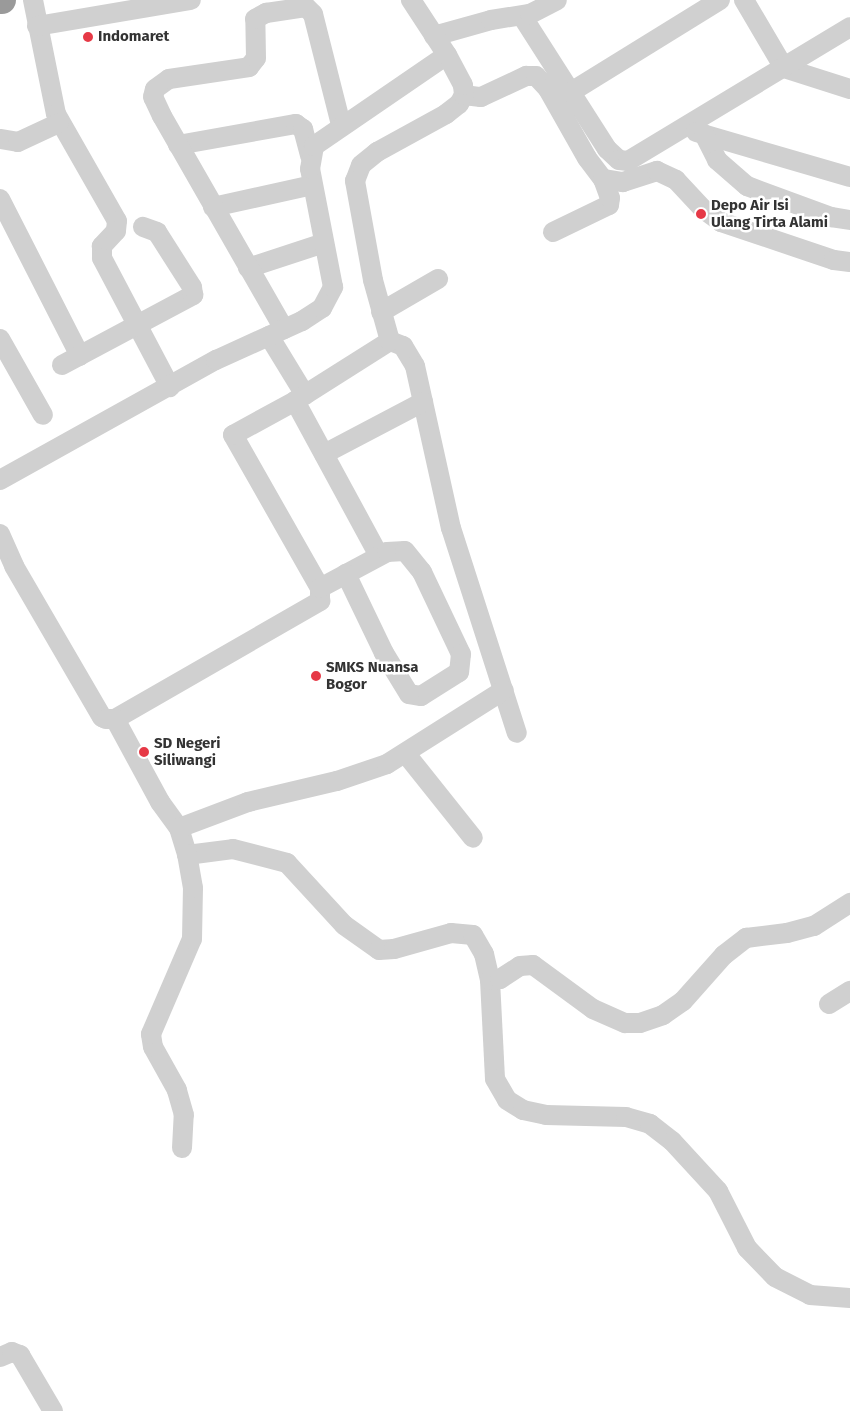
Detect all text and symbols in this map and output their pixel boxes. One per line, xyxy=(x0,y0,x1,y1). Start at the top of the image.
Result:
place label: Indomaret xyxy=(98,28,169,46)
marker: Indomaret xyxy=(82,31,94,43)
place label: Depo Air Isi Ulang Tirta Alami xyxy=(711,196,828,231)
marker: Depo Air Isi Ulang Tirta Alami xyxy=(695,208,707,220)
place label: SMKS Nuansa Bogor xyxy=(326,658,418,693)
marker: SMKS Nuansa Bogor xyxy=(310,670,322,682)
place label: SD Negeri Siliwangi xyxy=(154,734,221,769)
marker: SD Negeri Siliwangi xyxy=(138,746,150,758)

